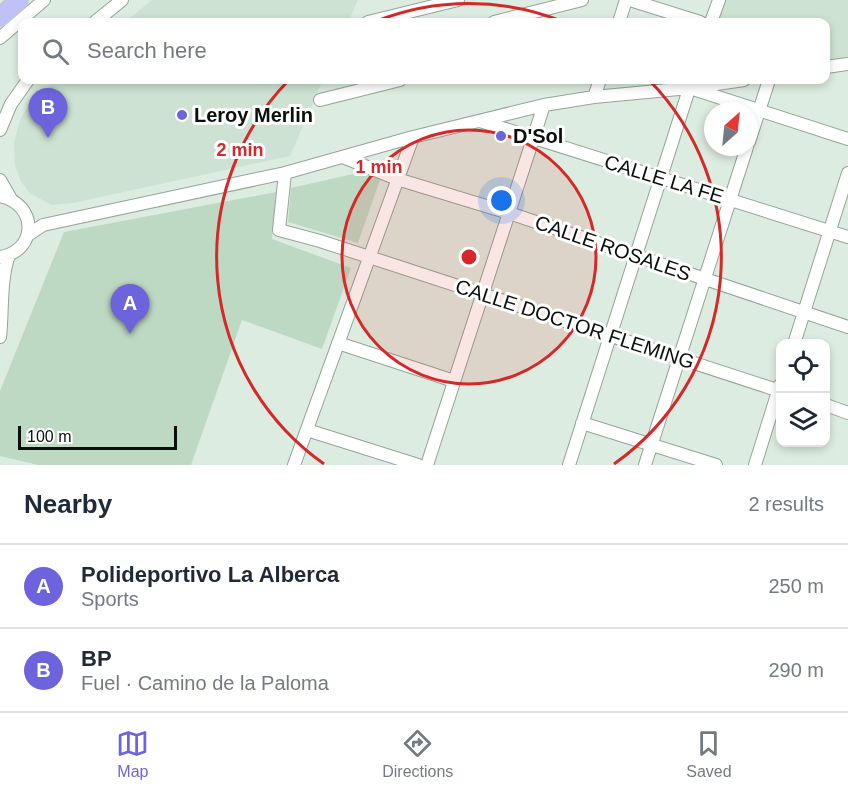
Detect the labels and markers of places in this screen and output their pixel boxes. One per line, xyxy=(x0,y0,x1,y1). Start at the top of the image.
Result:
pin: B xyxy=(28,88,68,138)
place label: Leroy Merlin xyxy=(194,104,313,126)
marker: Leroy Merlin xyxy=(175,108,189,122)
place label: D'Sol xyxy=(513,125,563,147)
marker: D'Sol xyxy=(494,129,508,143)
centre of rings xyxy=(459,247,479,267)
pin: A xyxy=(110,284,150,334)

